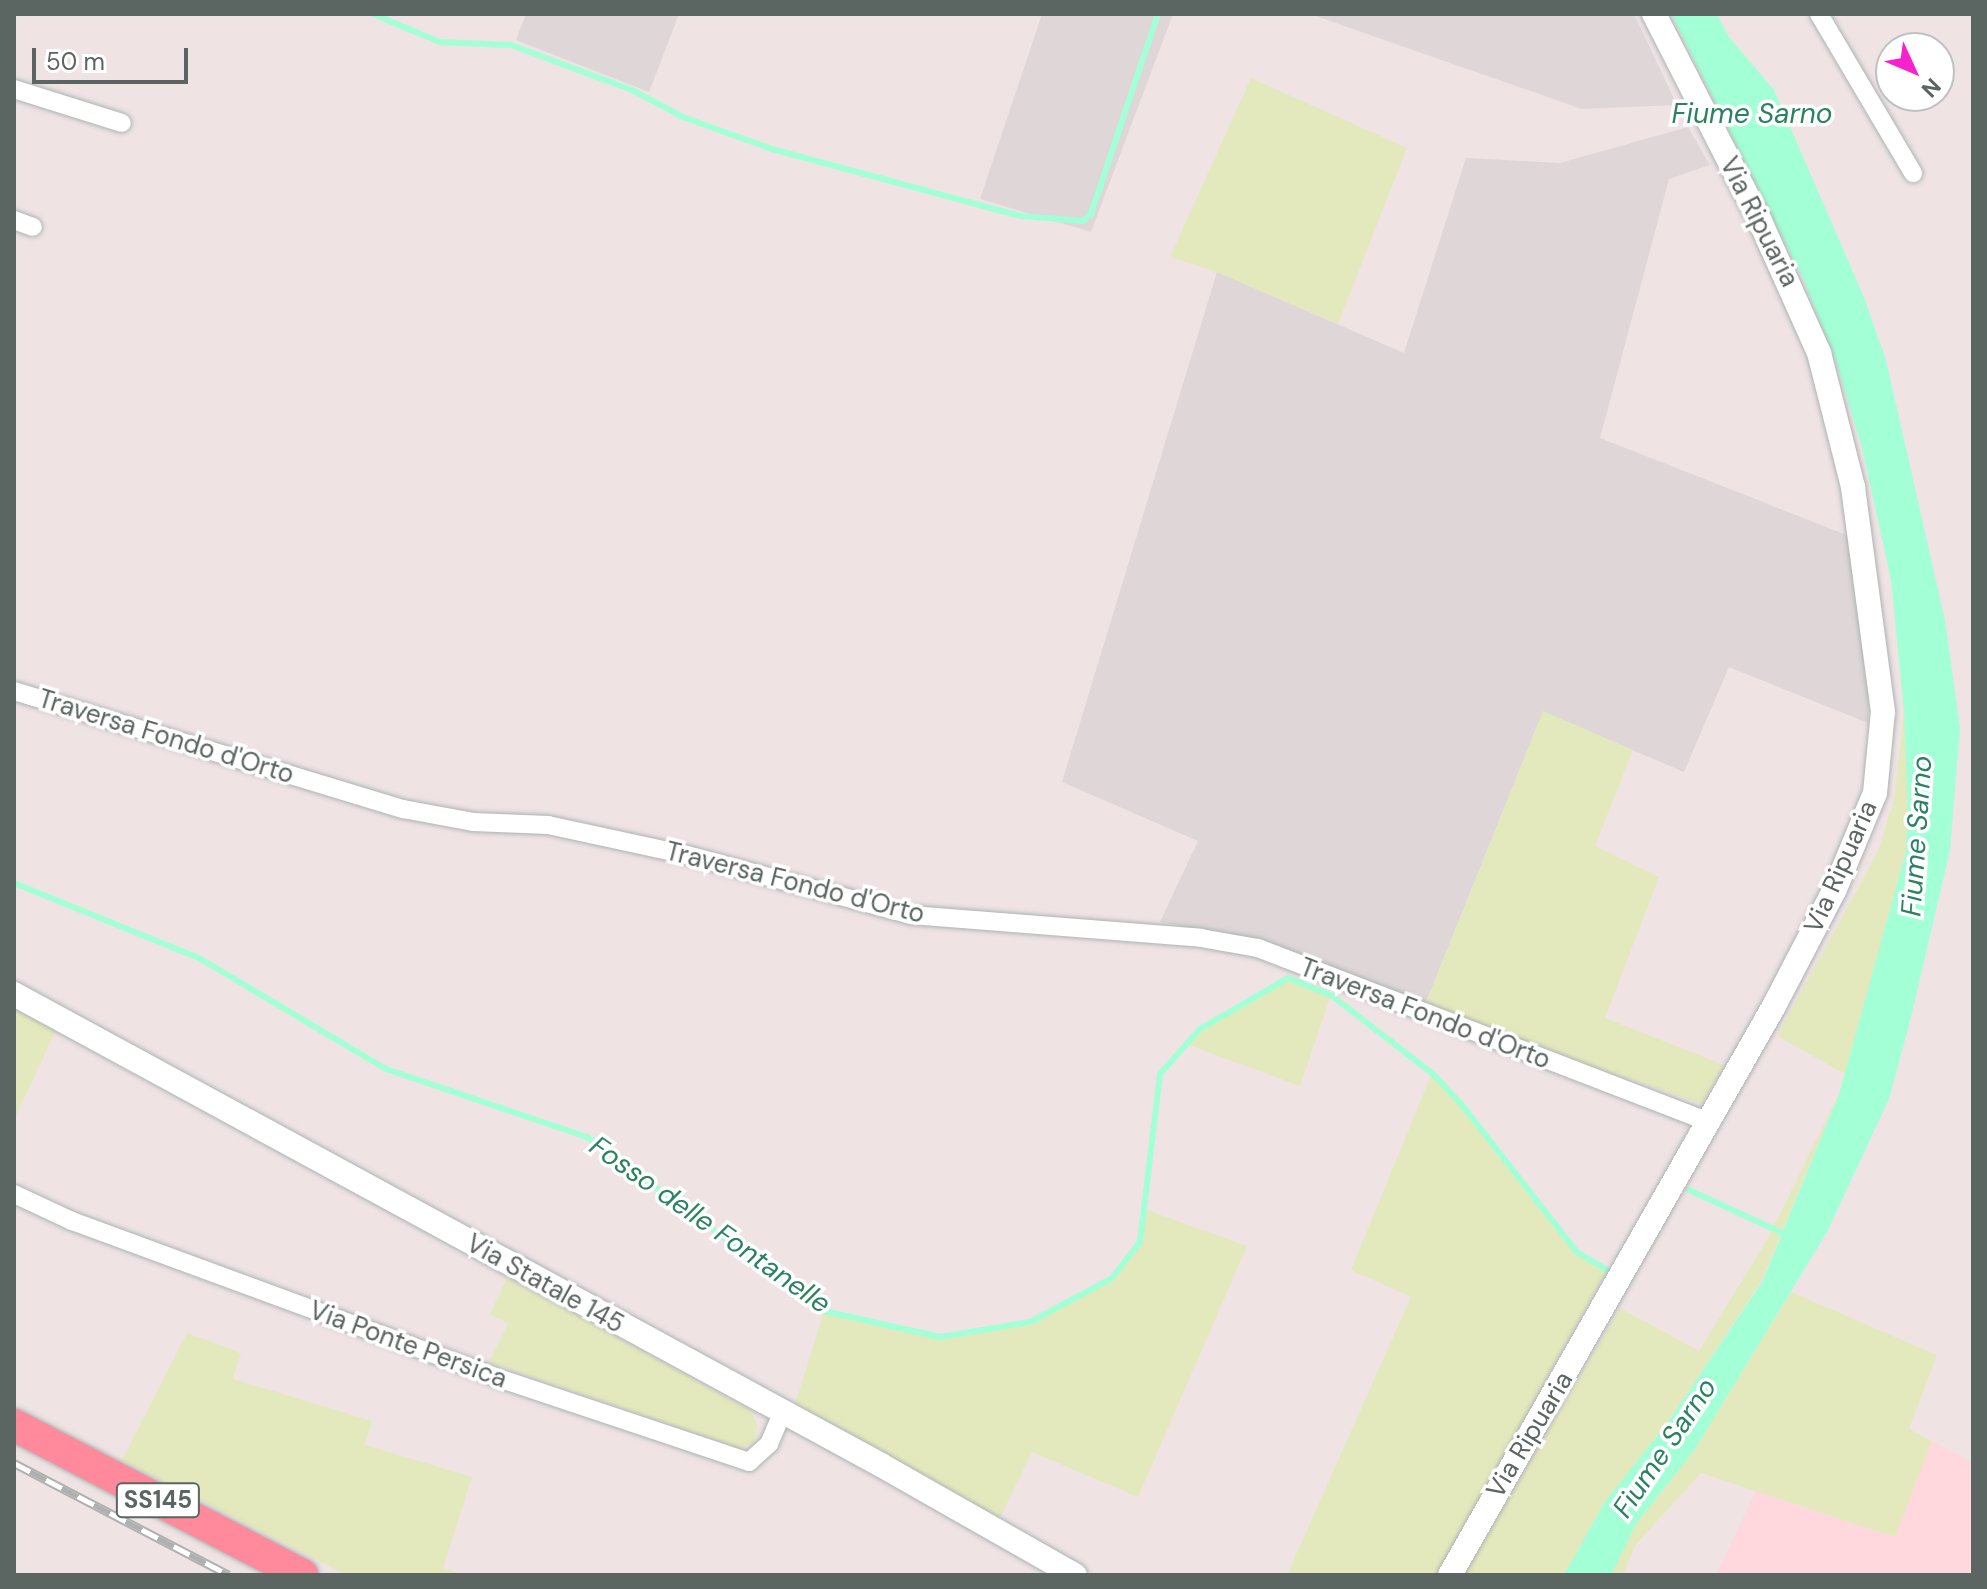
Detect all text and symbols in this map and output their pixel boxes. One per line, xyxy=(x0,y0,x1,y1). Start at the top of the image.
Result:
scale bar xyxy=(36,32,192,82)
north arrow xyxy=(1875,32,1955,112)
text: 50 m xyxy=(46,46,105,77)
text: N xyxy=(1915,72,1947,103)
water label: Fiume Sarno xyxy=(1671,97,1833,131)
street label: Via Ripuaria xyxy=(1713,152,1805,292)
street label: Traversa Fondo d'Orto xyxy=(34,683,298,791)
water label: Fiume Sarno xyxy=(1895,754,1939,918)
street label: Via Ripuaria xyxy=(1798,796,1884,938)
street label: Traversa Fondo d'Orto xyxy=(662,836,928,930)
street label: Traversa Fondo d'Orto xyxy=(1295,952,1555,1076)
water label: Fosso delle Fontanelle xyxy=(583,1129,837,1321)
street label: Via Statale 145 xyxy=(461,1228,629,1340)
street label: Via Ponte Persica xyxy=(305,1295,511,1395)
street label: Via Ripuaria xyxy=(1480,1366,1580,1504)
water label: Fiume Sarno xyxy=(1606,1372,1724,1524)
road number: SS145 xyxy=(114,1480,202,1520)

